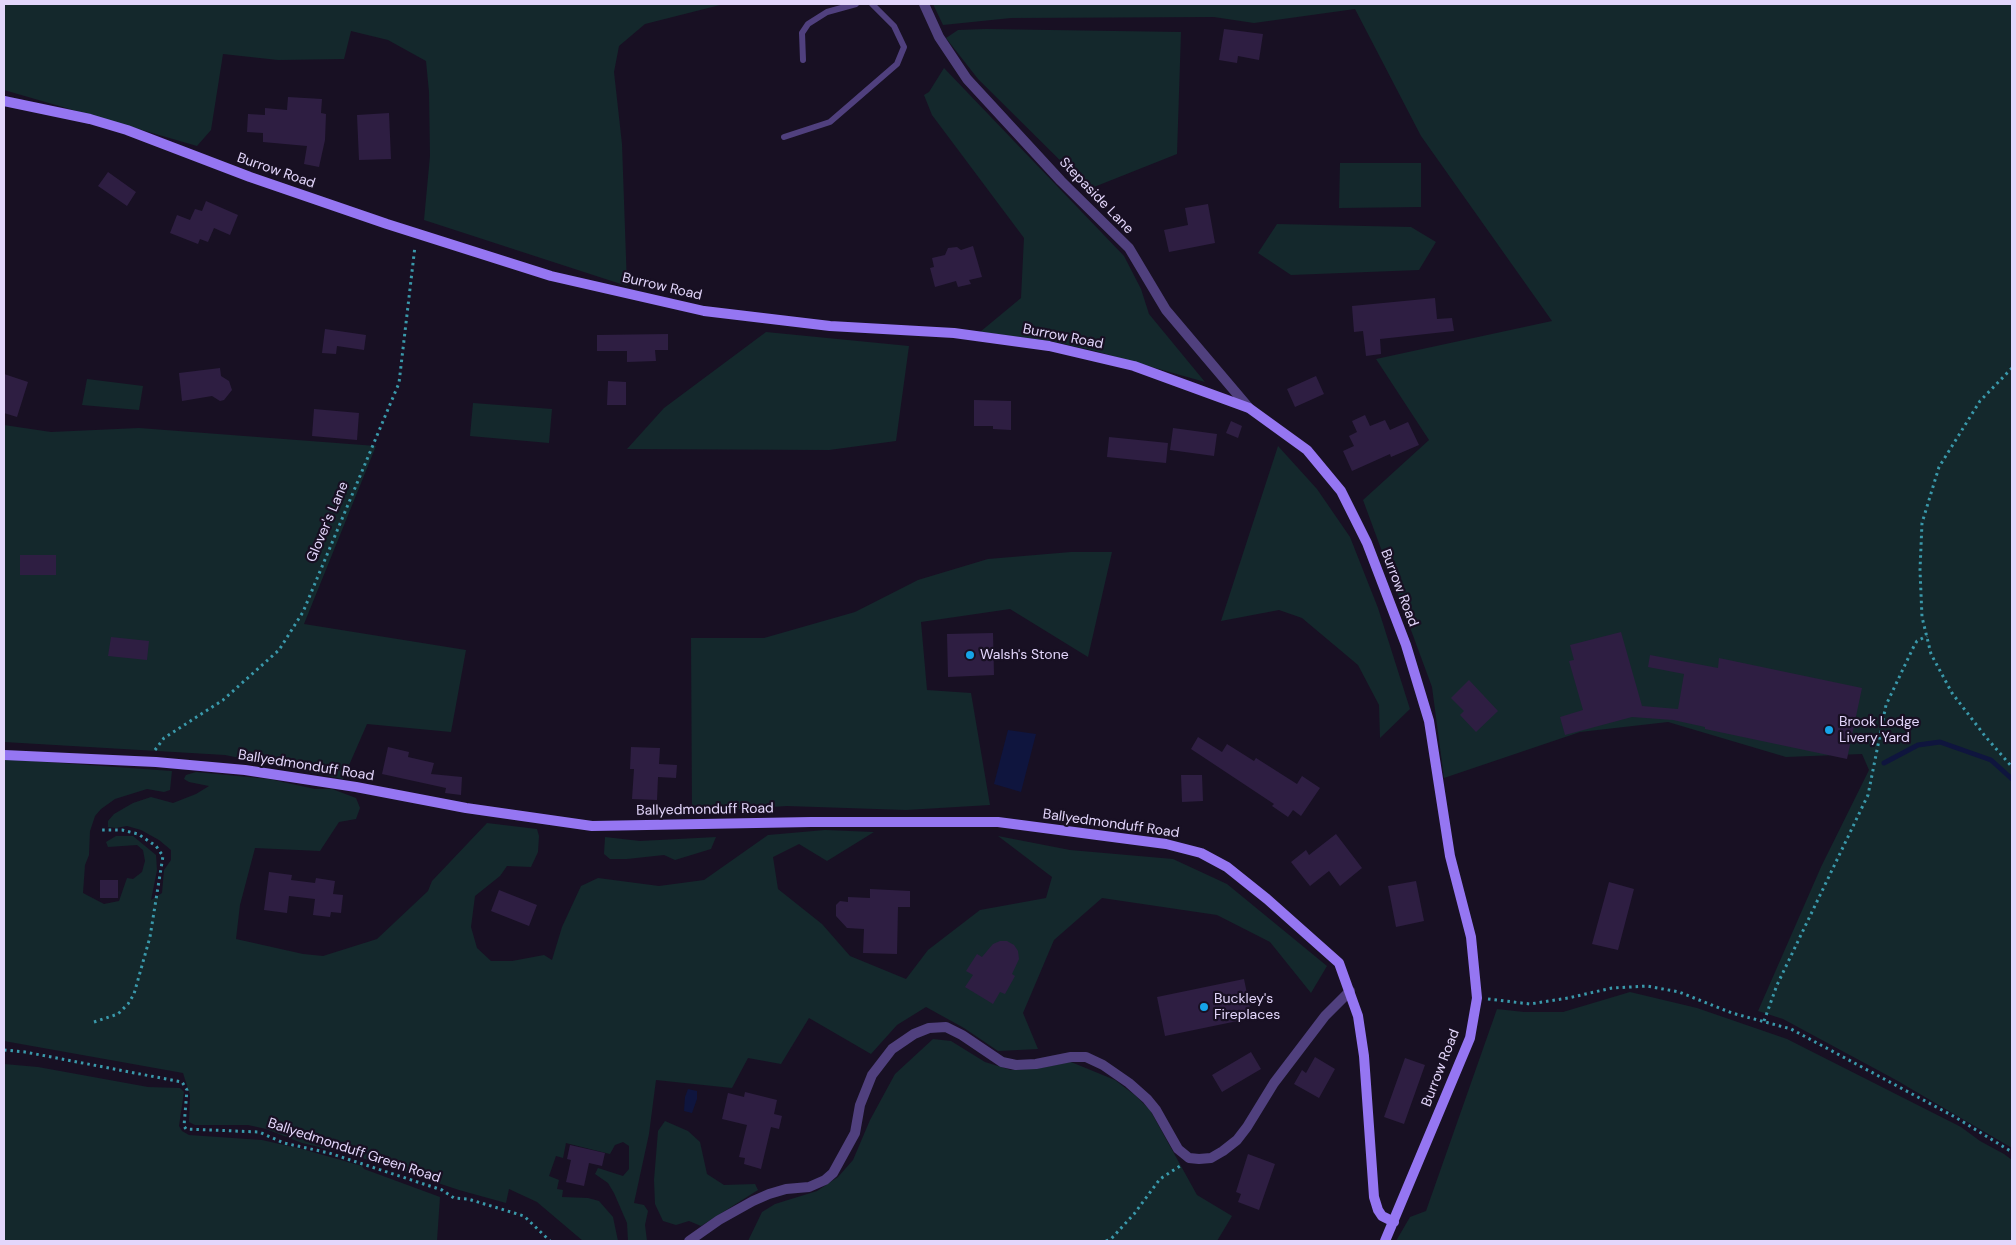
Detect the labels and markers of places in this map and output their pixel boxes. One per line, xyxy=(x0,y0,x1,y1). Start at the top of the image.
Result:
place label: Walsh's Stone xyxy=(980,647,1069,663)
marker: Walsh's Stone xyxy=(964,649,976,661)
place label: Brook Lodge Livery Yard xyxy=(1839,714,1919,746)
marker: Brook Lodge Livery Yard xyxy=(1823,724,1835,736)
place label: Buckley's Fireplaces xyxy=(1214,991,1280,1024)
marker: Buckley's Fireplaces xyxy=(1198,1001,1210,1013)

